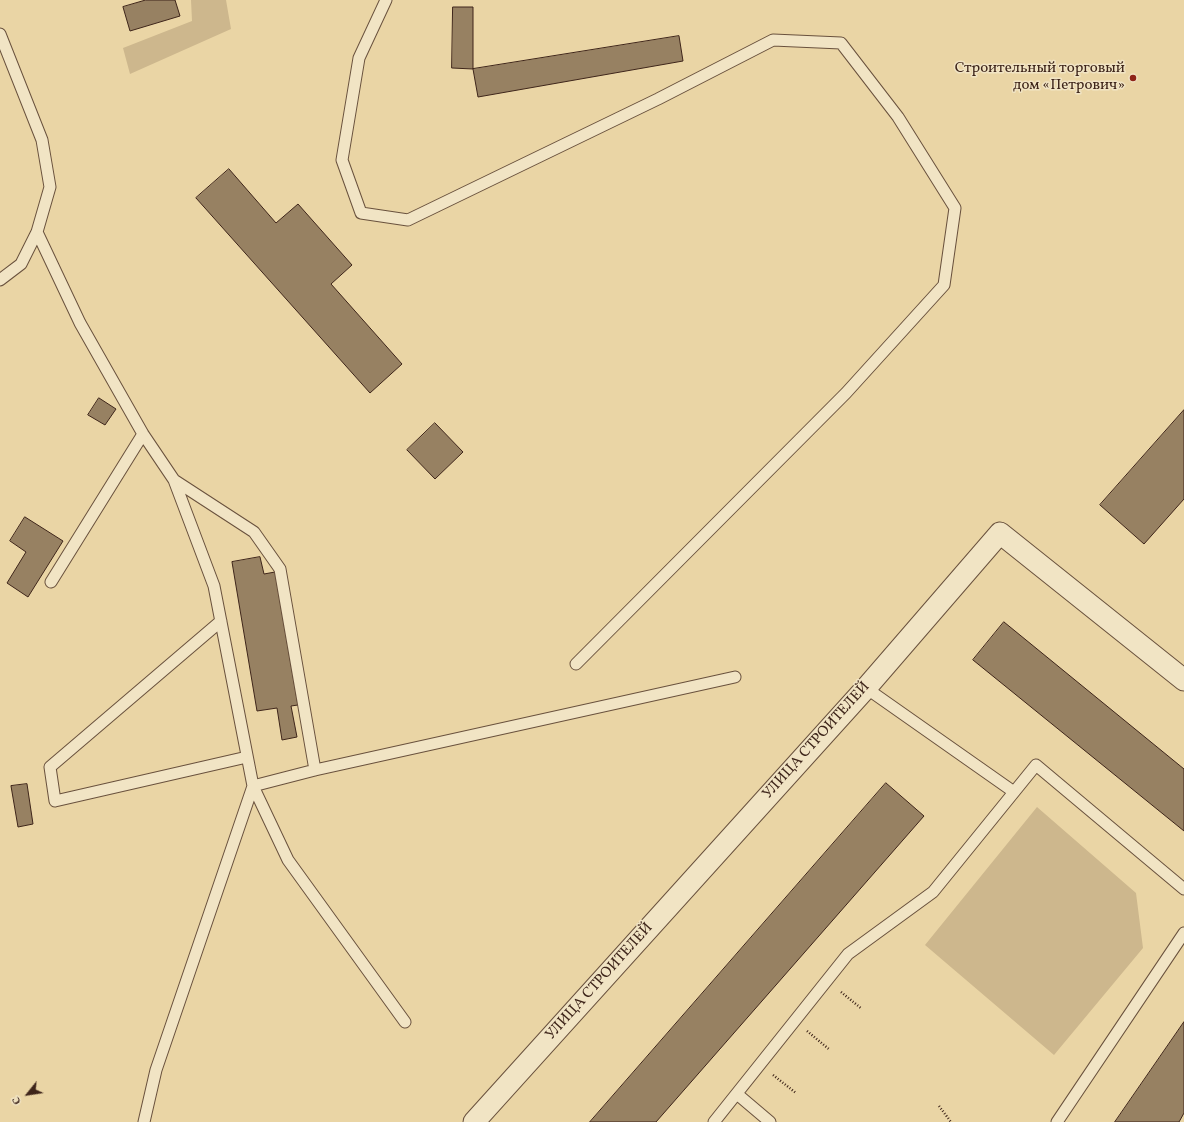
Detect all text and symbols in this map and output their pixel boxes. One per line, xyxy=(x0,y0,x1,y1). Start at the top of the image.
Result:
place label: Строительный торговый дом «Петрович» xyxy=(955,60,1125,95)
marker: Строительный торговый дом «Петрович» xyxy=(1128,73,1138,83)
street label: УЛИЦА СТРОИТЕЛЕЙ xyxy=(760,679,874,803)
street label: УЛИЦА СТРОИТЕЛЕЙ xyxy=(543,920,657,1044)
north arrow xyxy=(8,1074,48,1114)
text: С xyxy=(9,1093,25,1107)

